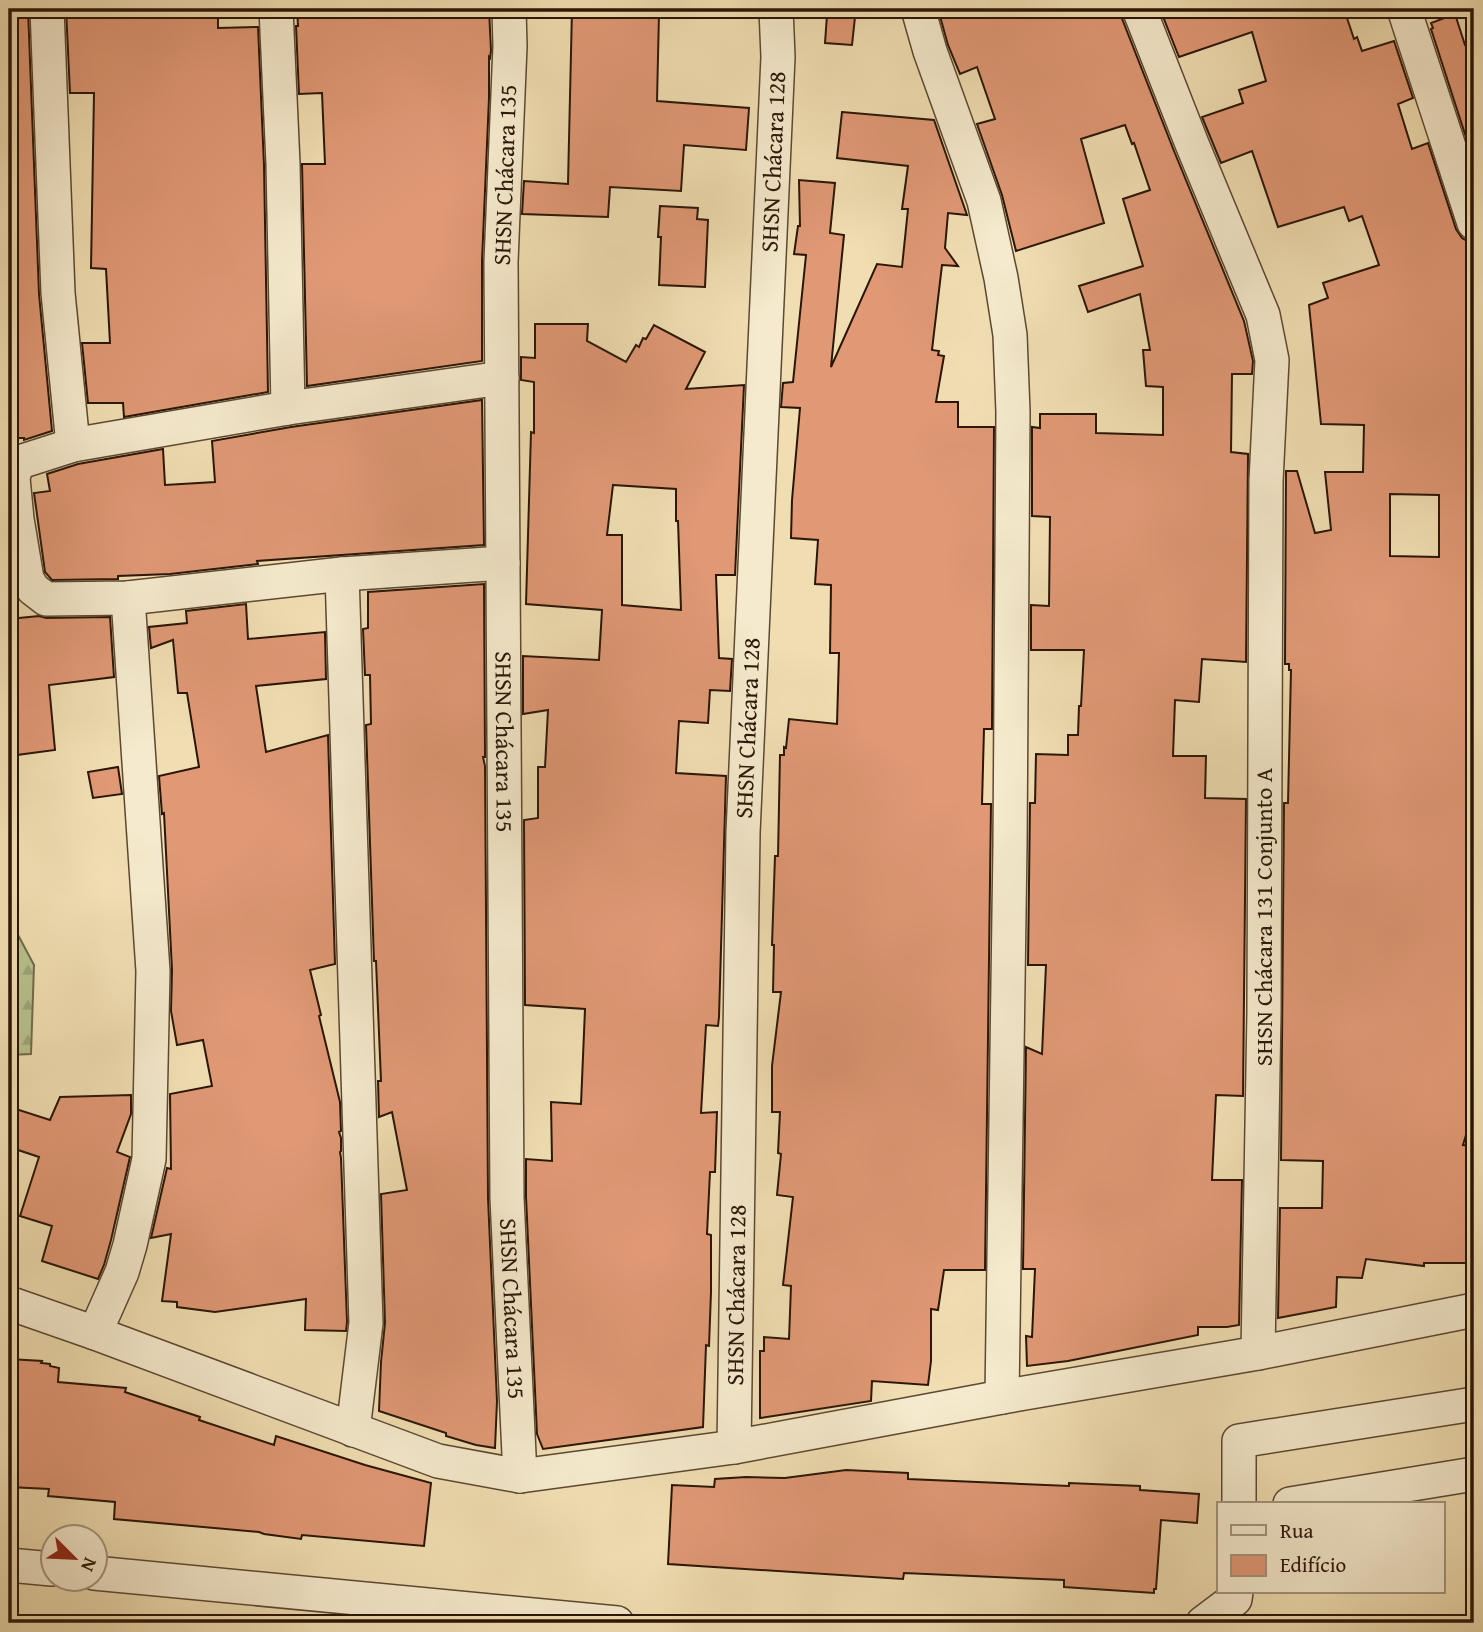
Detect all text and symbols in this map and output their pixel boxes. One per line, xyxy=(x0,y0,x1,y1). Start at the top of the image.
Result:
street label: SHSN Chácara 128 xyxy=(751,70,794,253)
street label: SHSN Chácara 135 xyxy=(484,84,525,266)
street label: SHSN Chácara 128 xyxy=(726,637,769,819)
street label: SHSN Chácara 135 xyxy=(486,651,523,833)
street label: SHSN Chácara 131 Conjunto A xyxy=(1246,767,1281,1066)
street label: SHSN Chácara 128 xyxy=(717,1204,755,1386)
street label: SHSN Chácara 135 xyxy=(491,1217,534,1400)
legend xyxy=(1217,1502,1444,1594)
text: Rua xyxy=(1280,1515,1313,1546)
north arrow xyxy=(38,1524,108,1594)
text: Edifício xyxy=(1280,1549,1346,1580)
text: N xyxy=(74,1553,105,1577)

